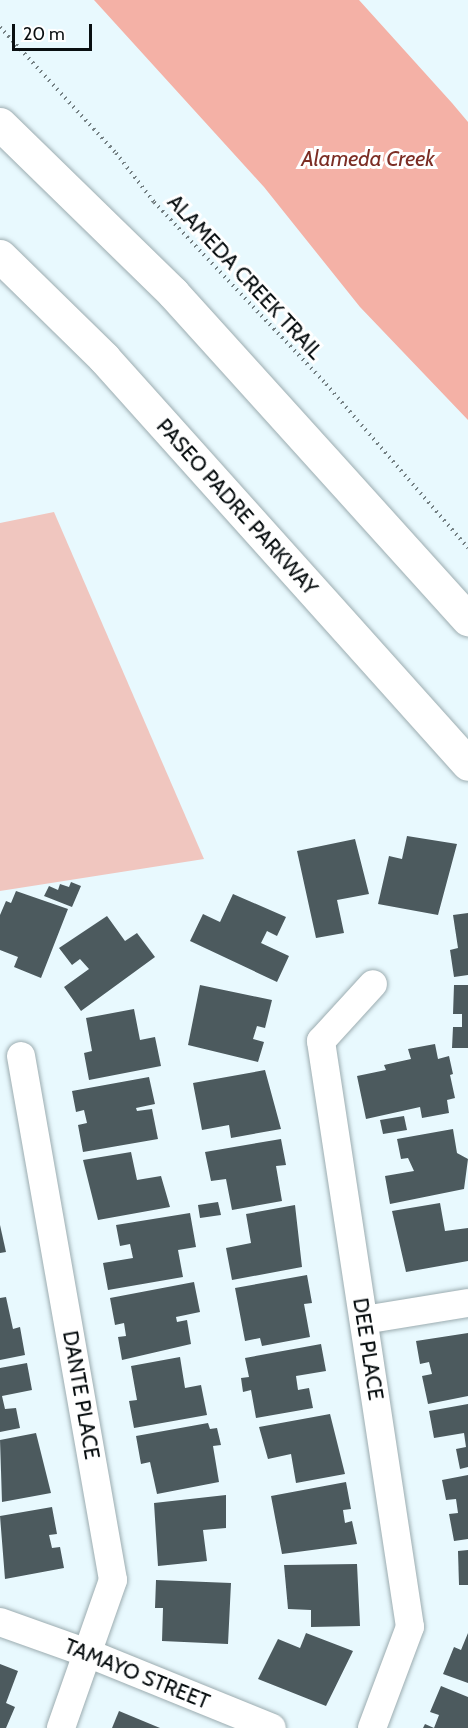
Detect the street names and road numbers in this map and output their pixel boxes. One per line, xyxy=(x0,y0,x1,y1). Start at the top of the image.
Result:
street label: ALAMEDA CREEK TRAIL xyxy=(162,189,328,365)
street label: PASEO PADRE PARKWAY xyxy=(151,414,323,600)
street label: DEE PLACE xyxy=(347,1296,389,1402)
street label: DANTE PLACE xyxy=(57,1329,105,1461)
street label: TAMAYO STREET xyxy=(61,1633,213,1715)

